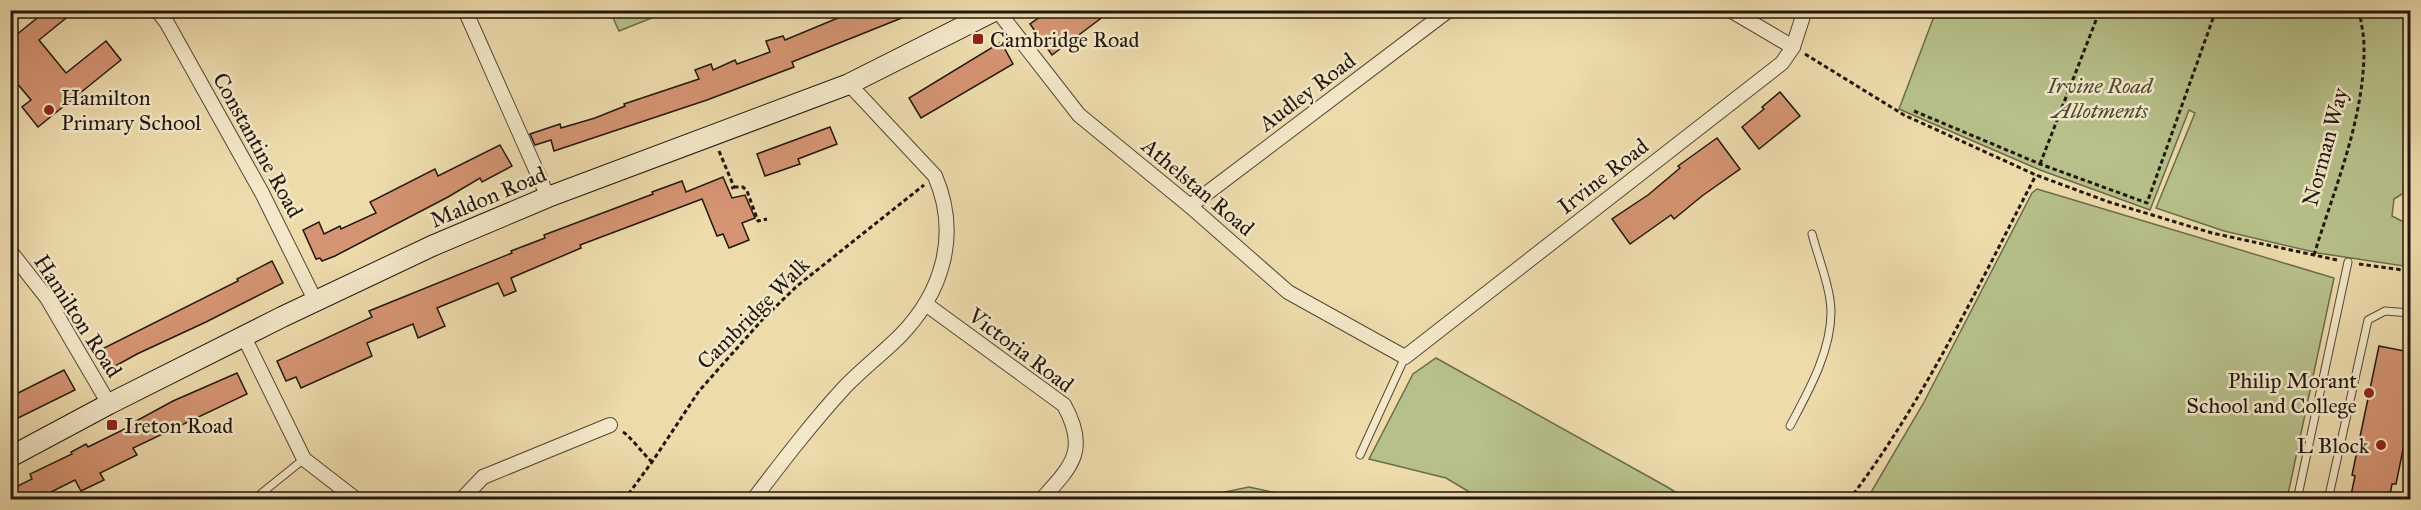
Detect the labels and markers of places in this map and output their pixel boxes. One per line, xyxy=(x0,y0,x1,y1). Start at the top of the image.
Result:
place label: Cambridge Road xyxy=(990,26,1140,53)
marker: Cambridge Road xyxy=(971,32,985,46)
place label: Hamilton Primary School xyxy=(61,84,201,136)
marker: Hamilton Primary School xyxy=(42,103,56,117)
place label: Philip Morant School and College xyxy=(2186,367,2357,419)
marker: Philip Morant School and College xyxy=(2362,386,2376,400)
place label: Ireton Road xyxy=(124,412,233,439)
marker: Ireton Road xyxy=(105,418,119,432)
place label: L Block xyxy=(2297,432,2370,459)
marker: L Block xyxy=(2374,438,2388,452)

